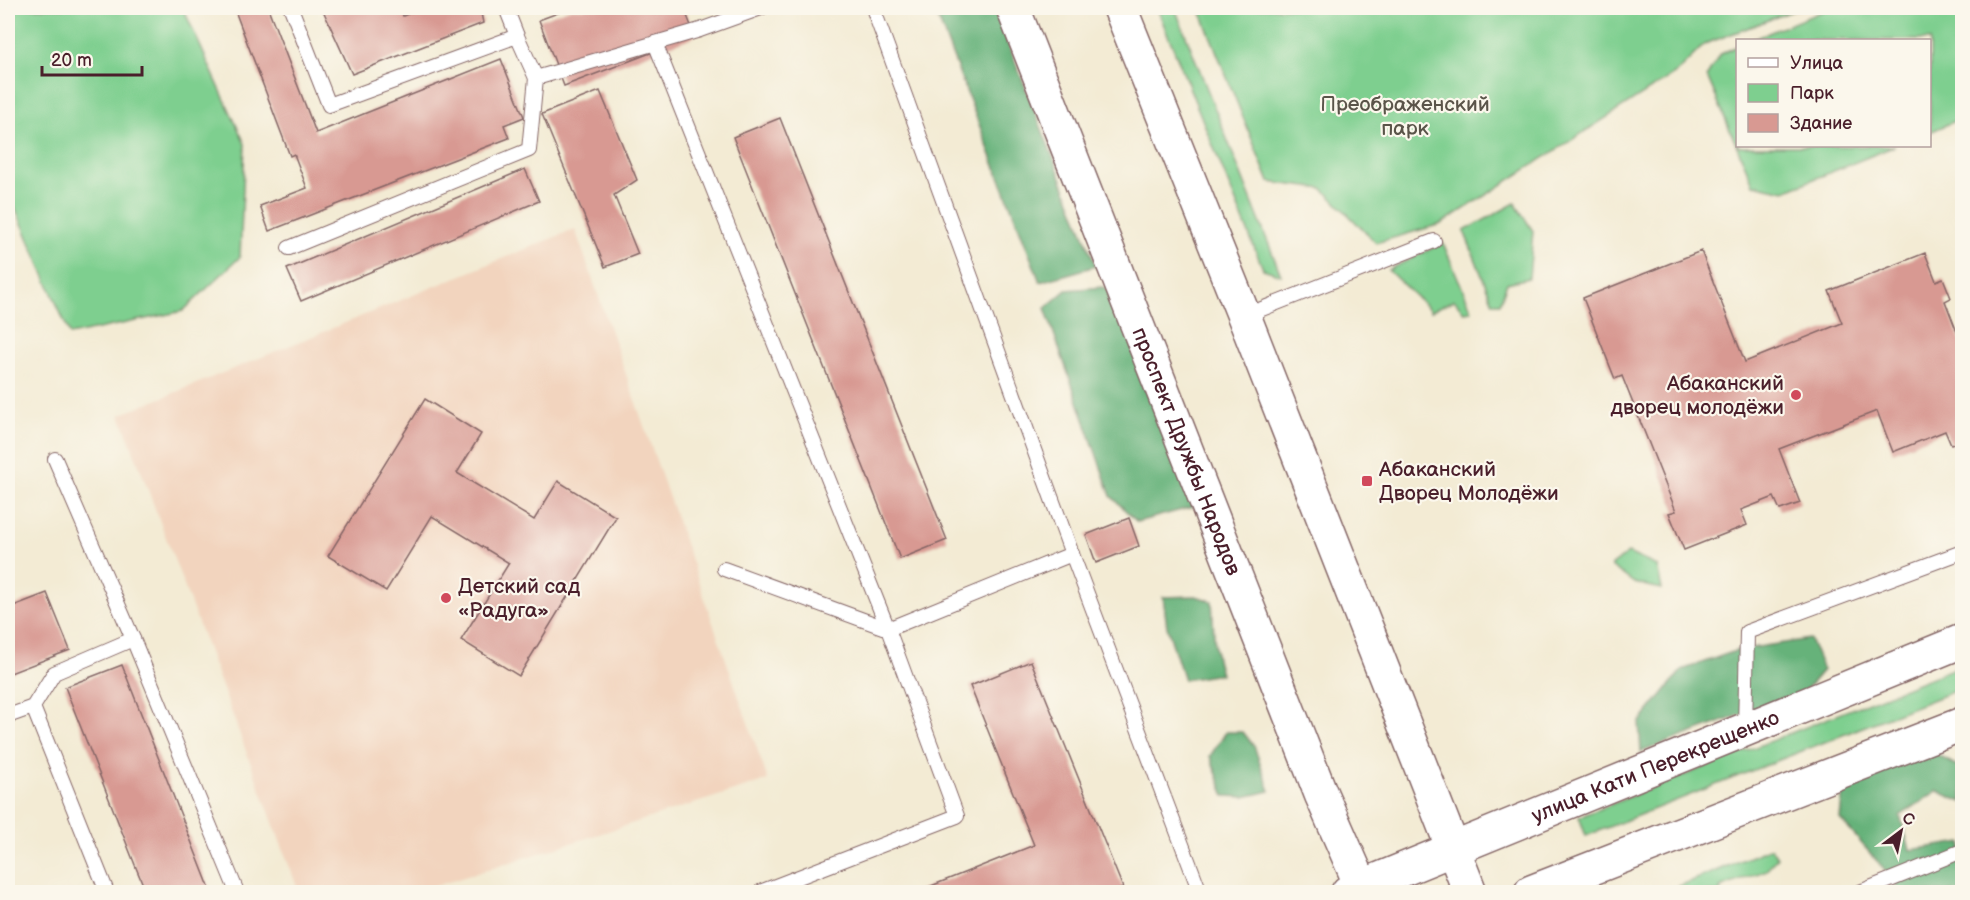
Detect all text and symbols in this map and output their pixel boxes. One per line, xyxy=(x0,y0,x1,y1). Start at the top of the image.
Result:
scale bar xyxy=(42,39,142,77)
legend xyxy=(1736,39,1931,147)
text: 20 m xyxy=(51,50,92,71)
text: Улица xyxy=(1790,53,1844,74)
text: Парк xyxy=(1790,83,1834,104)
park label: Преображенский парк xyxy=(1320,92,1490,141)
text: Здание xyxy=(1790,113,1852,134)
street label: проспект Дружбы Народов xyxy=(1126,324,1246,579)
place label: Абаканский дворец молодёжи xyxy=(1610,371,1784,420)
marker: Абаканский дворец молодёжи xyxy=(1789,388,1803,402)
place label: Абаканский Дворец Молодёжи xyxy=(1378,457,1559,506)
marker: Абаканский Дворец Молодёжи xyxy=(1360,474,1374,488)
place label: Детский сад «Радуга» xyxy=(458,574,580,623)
marker: Детский сад «Радуга» xyxy=(439,591,453,605)
street label: улица Кати Перекрещенко xyxy=(1528,705,1783,829)
north arrow xyxy=(1871,801,1931,861)
text: С xyxy=(1898,809,1918,831)

